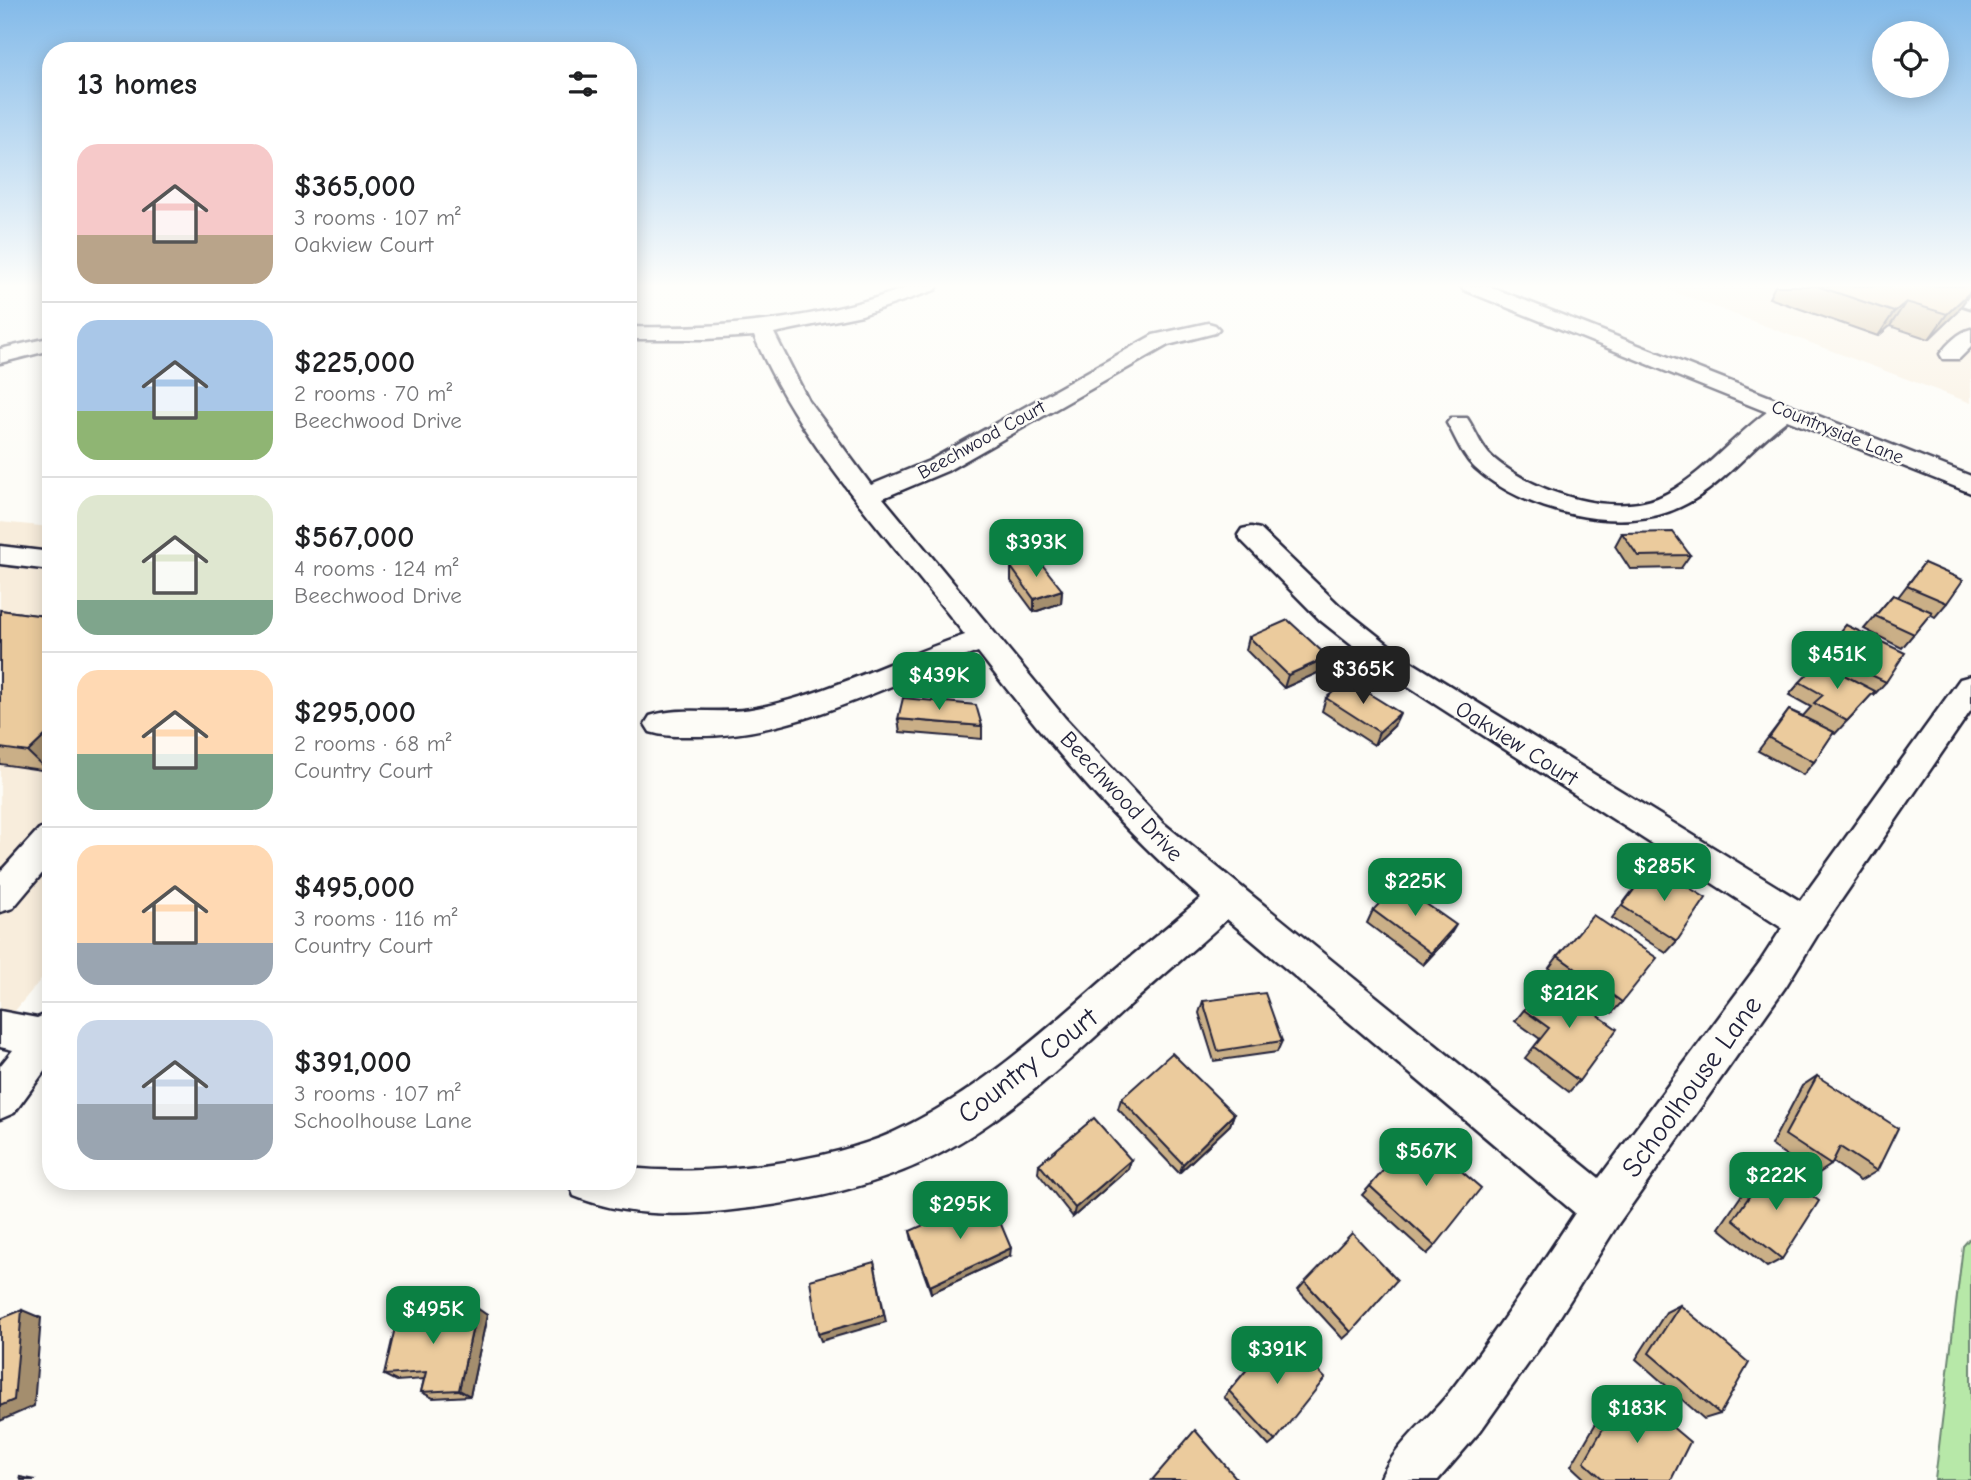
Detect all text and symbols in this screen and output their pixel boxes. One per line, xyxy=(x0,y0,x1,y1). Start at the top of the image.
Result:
map controls xyxy=(1872,21,1949,98)
button: locate xyxy=(1872,21,1949,98)
icon: filters xyxy=(564,65,602,103)
text: 13 homes xyxy=(77,67,197,102)
text: $365,000 xyxy=(294,169,416,204)
icon: home xyxy=(133,172,217,256)
text: 3 rooms · 107 m² xyxy=(294,204,461,231)
text: Oakview Court xyxy=(294,231,433,258)
text: $225,000 xyxy=(294,345,415,380)
icon: home xyxy=(133,348,217,432)
text: 2 rooms · 70 m² xyxy=(294,380,452,407)
street label: Countryside Lane xyxy=(1768,395,1907,468)
street label: Beechwood Court xyxy=(914,396,1049,484)
text: Beechwood Drive xyxy=(294,407,462,434)
text: $567,000 xyxy=(294,520,414,555)
pin: $393K xyxy=(987,520,1085,579)
icon: home xyxy=(133,523,217,607)
text: $393K xyxy=(1005,528,1067,555)
text: 4 rooms · 124 m² xyxy=(294,555,458,582)
text: Beechwood Drive xyxy=(294,582,462,609)
pin: $451K xyxy=(1788,632,1886,691)
text: $451K xyxy=(1808,640,1866,667)
pin: $365K xyxy=(1314,646,1412,706)
pin: $439K xyxy=(890,652,988,712)
text: $365K xyxy=(1332,655,1394,682)
text: $439K xyxy=(909,661,969,688)
text: $295,000 xyxy=(294,695,416,730)
street label: Oakview Court xyxy=(1450,695,1584,793)
icon: home xyxy=(133,698,217,782)
street label: Beechwood Drive xyxy=(1055,726,1189,867)
text: 2 rooms · 68 m² xyxy=(294,730,452,757)
text: Country Court xyxy=(294,757,432,784)
pin: $285K xyxy=(1615,844,1713,903)
text: $285K xyxy=(1633,852,1695,879)
pin: $225K xyxy=(1366,858,1464,918)
text: $225K xyxy=(1384,867,1446,894)
text: $495,000 xyxy=(294,870,415,905)
icon: home xyxy=(133,873,217,957)
text: 3 rooms · 116 m² xyxy=(294,905,458,932)
text: Country Court xyxy=(294,932,432,959)
pin: $212K xyxy=(1520,970,1618,1030)
text: $212K xyxy=(1540,979,1598,1006)
street label: Schoolhouse Lane xyxy=(1615,990,1768,1183)
street label: Country Court xyxy=(951,1001,1105,1130)
text: $391,000 xyxy=(294,1045,412,1080)
icon: home xyxy=(133,1048,217,1132)
text: 3 rooms · 107 m² xyxy=(294,1080,461,1107)
text: Schoolhouse Lane xyxy=(294,1107,472,1134)
pin: $567K xyxy=(1377,1128,1475,1188)
text: $567K xyxy=(1395,1137,1457,1164)
pin: $222K xyxy=(1727,1152,1825,1212)
text: $222K xyxy=(1745,1161,1807,1188)
pin: $295K xyxy=(911,1182,1009,1241)
text: $295K xyxy=(929,1190,991,1217)
pin: $495K xyxy=(384,1286,482,1346)
text: $495K xyxy=(402,1295,464,1322)
pin: $391K xyxy=(1228,1326,1326,1386)
text: $391K xyxy=(1247,1335,1307,1362)
pin: $183K xyxy=(1588,1386,1686,1445)
text: $183K xyxy=(1608,1394,1666,1421)

